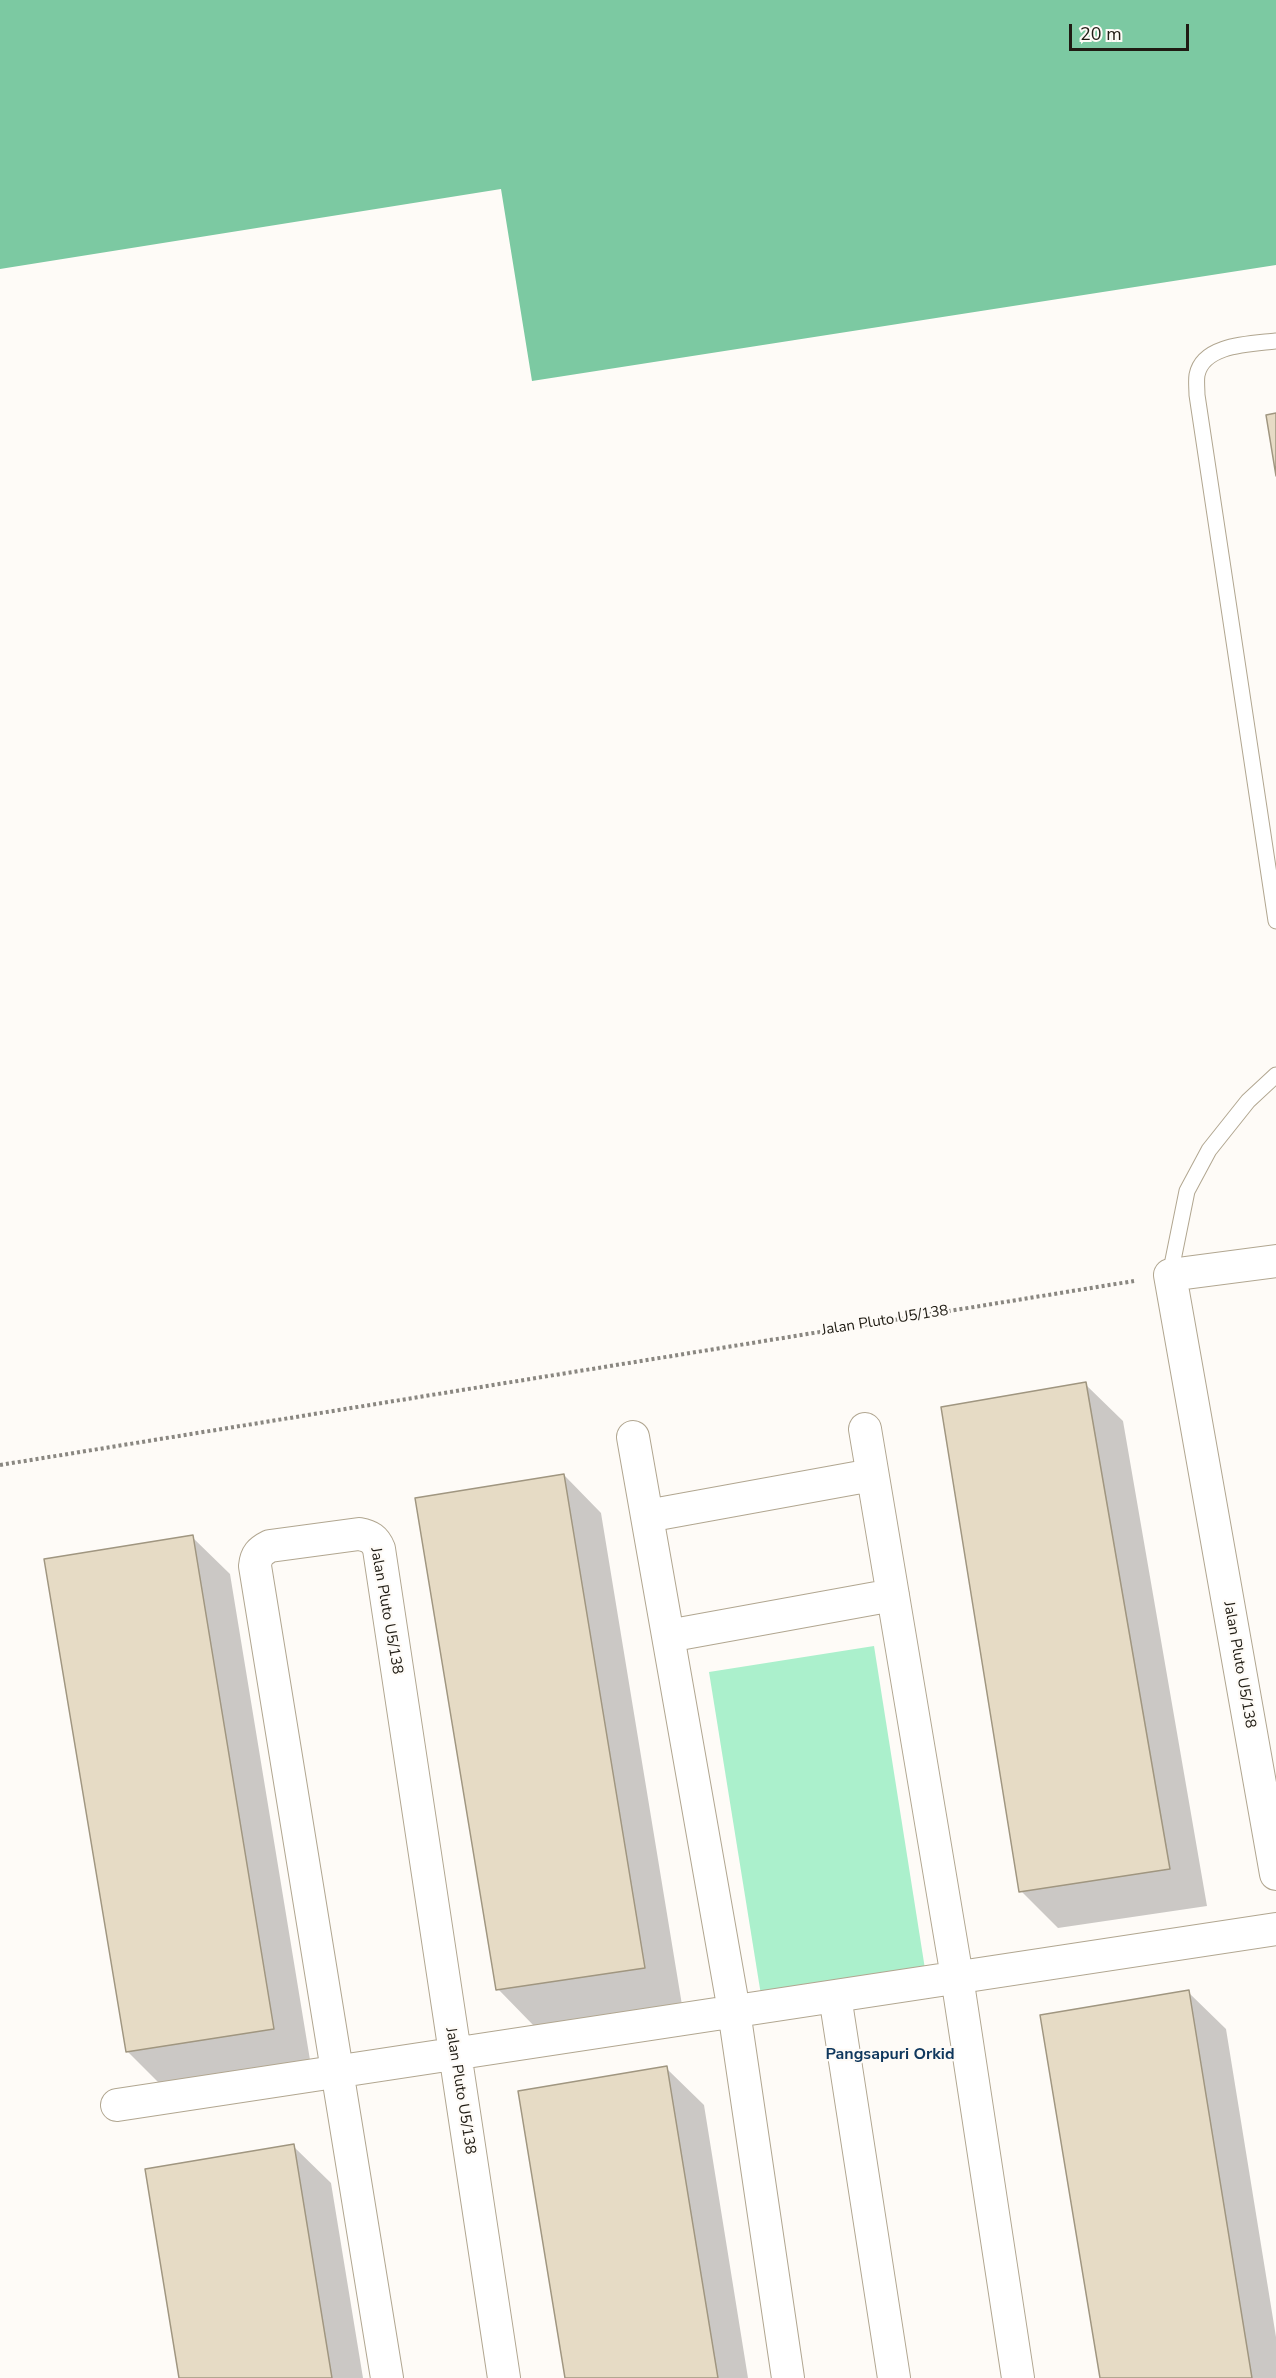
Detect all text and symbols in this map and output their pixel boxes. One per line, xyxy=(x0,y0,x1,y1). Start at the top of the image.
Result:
scale bar xyxy=(1072,12,1192,50)
text: 20 m xyxy=(1080,22,1122,46)
street label: Jalan Pluto U5/138 xyxy=(820,1302,950,1340)
street label: Jalan Pluto U5/138 xyxy=(366,1546,406,1676)
street label: Jalan Pluto U5/138 xyxy=(1219,1600,1259,1730)
street label: Jalan Pluto U5/138 xyxy=(441,2026,479,2156)
district label: Pangsapuri Orkid xyxy=(825,2045,955,2065)

